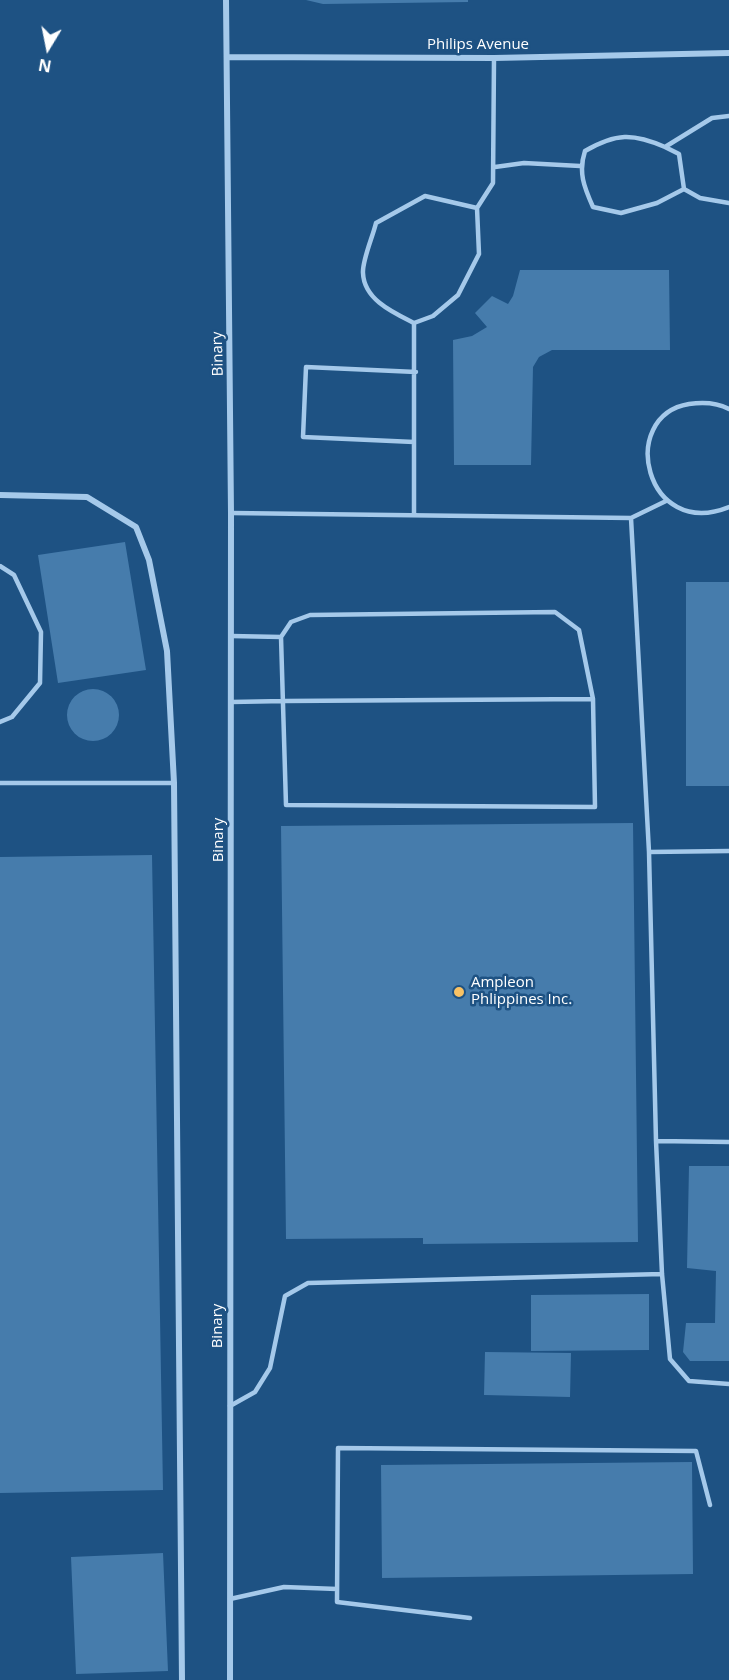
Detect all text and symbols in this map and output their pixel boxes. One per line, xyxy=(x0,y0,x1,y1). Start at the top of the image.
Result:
north arrow xyxy=(18,18,78,78)
street label: Philips Avenue xyxy=(427,36,529,54)
text: N xyxy=(37,54,53,78)
street label: Binary xyxy=(209,332,227,376)
street label: Binary xyxy=(210,818,228,862)
place label: Ampleon Phlippines Inc. xyxy=(471,974,572,1009)
marker: Ampleon Phlippines Inc. xyxy=(452,985,466,999)
street label: Binary xyxy=(209,1304,227,1348)

